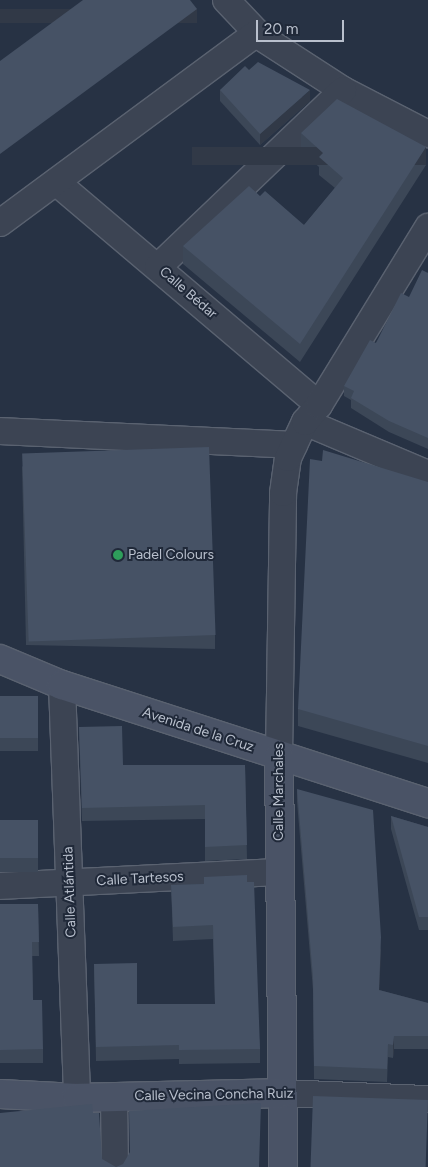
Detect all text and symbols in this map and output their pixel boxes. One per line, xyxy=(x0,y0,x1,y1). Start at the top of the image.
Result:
scale bar xyxy=(258,10,346,42)
text: 20 m xyxy=(264,20,298,38)
street label: Calle Bédar xyxy=(156,263,220,323)
place label: Padel Colours xyxy=(128,547,214,563)
marker: Padel Colours xyxy=(112,549,124,561)
street label: Avenida de la Cruz xyxy=(140,704,256,756)
street label: Calle Marchales xyxy=(271,743,287,841)
street label: Calle Atlántida xyxy=(60,846,80,938)
street label: Calle Tartesos xyxy=(96,868,184,890)
street label: Calle Vecina Concha Ruiz xyxy=(134,1085,294,1105)

